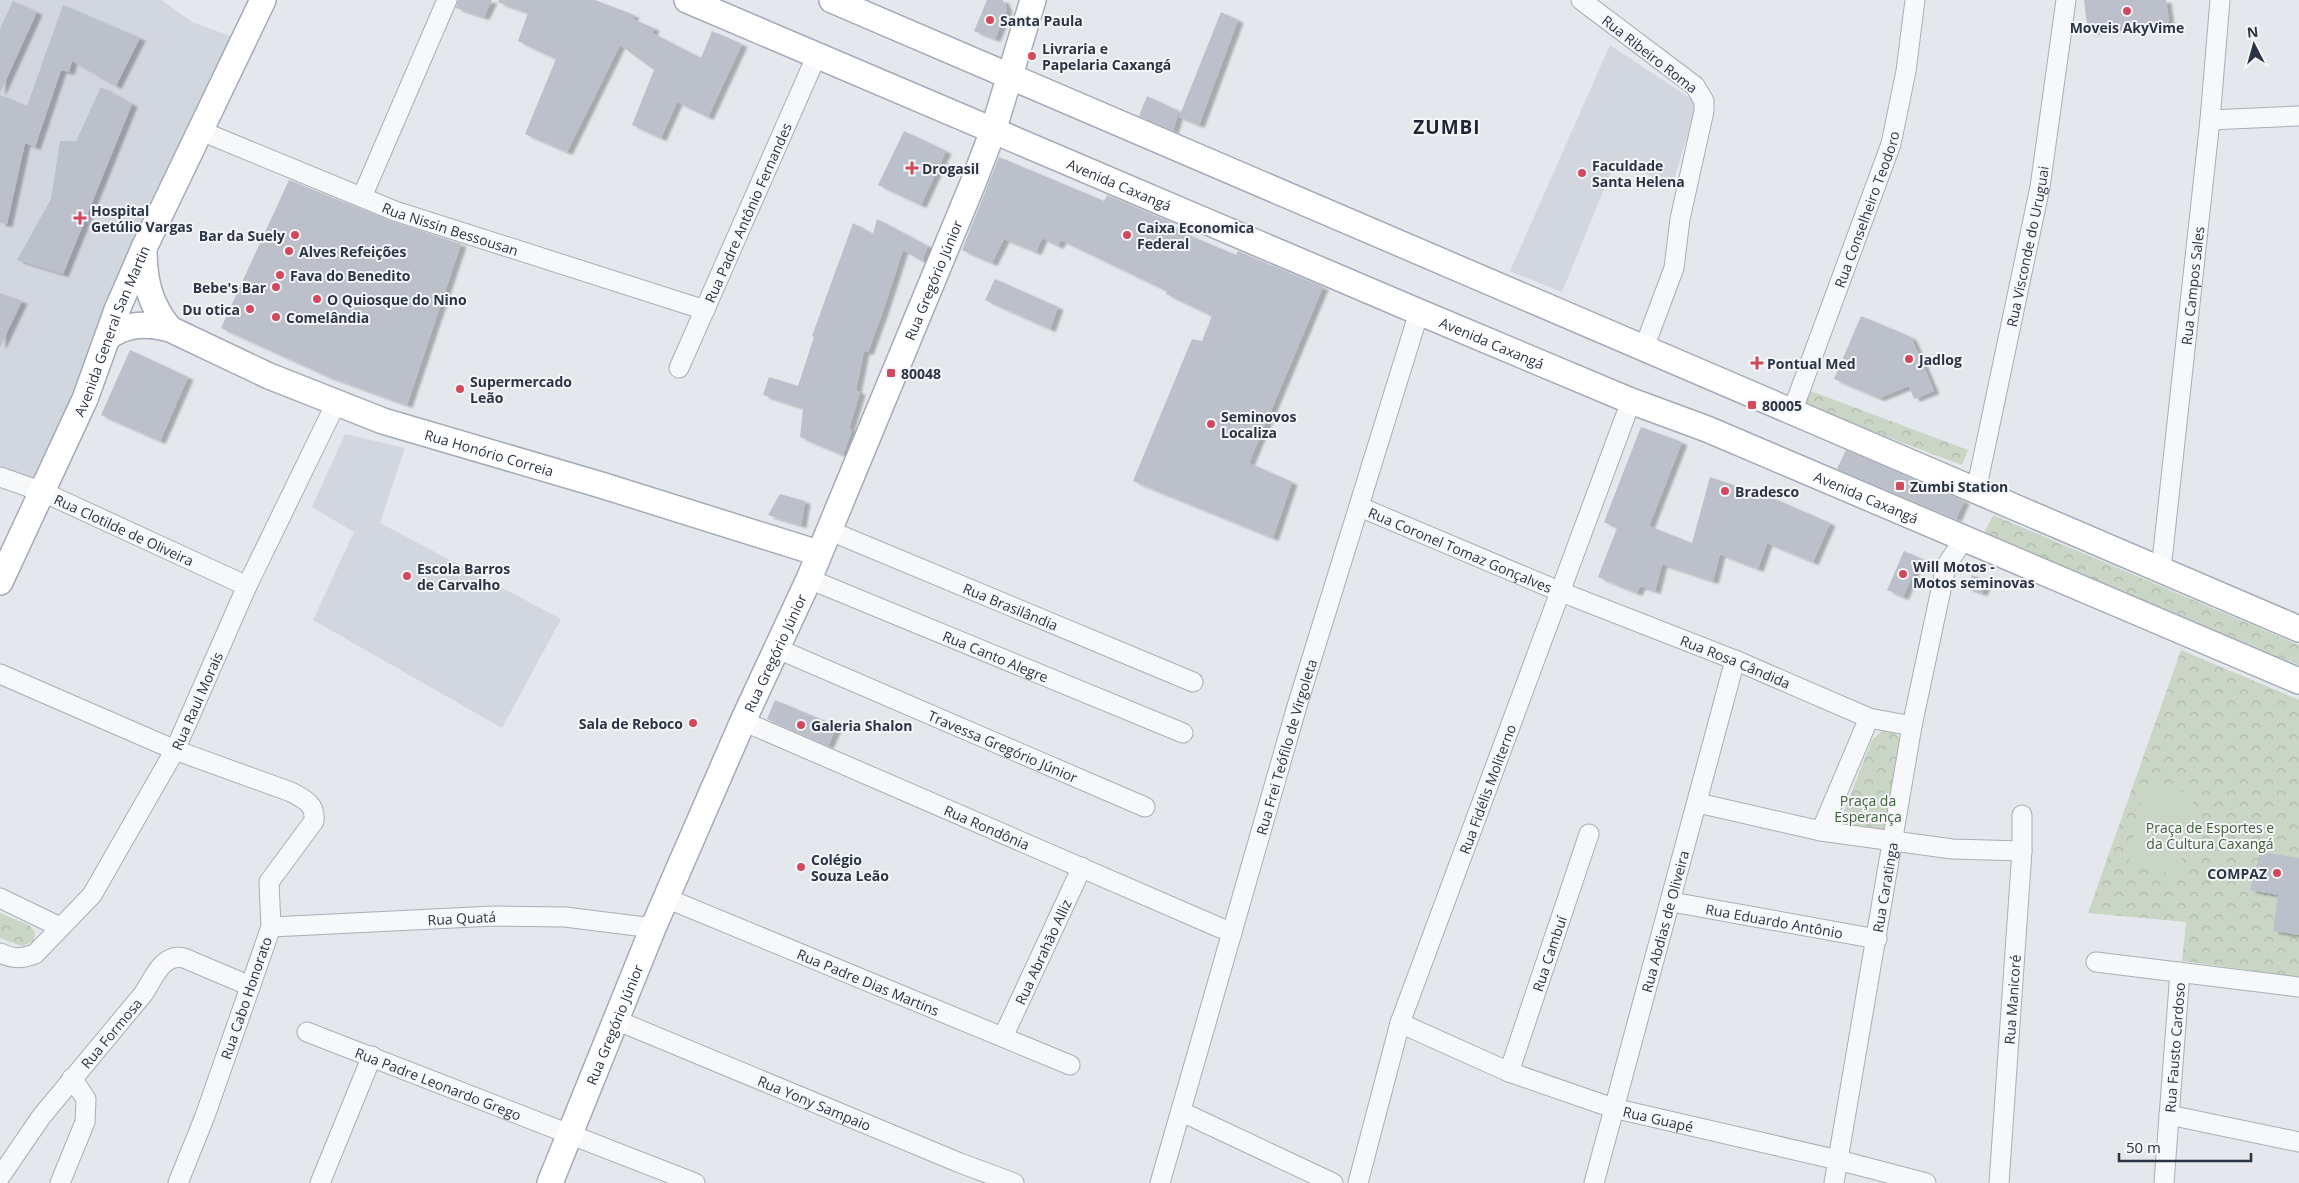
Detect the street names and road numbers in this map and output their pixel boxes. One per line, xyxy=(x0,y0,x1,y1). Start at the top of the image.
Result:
street label: Rua Ribeiro Roma xyxy=(1598,11,1702,97)
street label: Rua Padre Antônio Fernandes xyxy=(700,119,796,305)
street label: Rua Conselheiro Teodoro xyxy=(1829,129,1903,290)
street label: Avenida Caxangá xyxy=(1064,154,1174,215)
street label: Rua Visconde do Uruguai xyxy=(2001,165,2052,328)
street label: Rua Nissin Bessousan xyxy=(379,197,521,259)
street label: Rua Gregório Júnior xyxy=(899,217,966,343)
street label: Rua Campos Sales xyxy=(2176,225,2208,346)
street label: Avenida General San Martin xyxy=(69,242,154,419)
street label: Avenida Caxangá xyxy=(1437,312,1547,373)
street label: Rua Honório Correia xyxy=(422,424,556,480)
street label: Avenida Caxangá xyxy=(1811,466,1922,527)
street label: Rua Clotilde de Oliveira xyxy=(51,489,197,570)
street label: Rua Coronel Tomaz Gonçalves xyxy=(1366,502,1555,597)
street label: Rua Brasilândia xyxy=(960,578,1061,634)
street label: Rua Gregório Júnior xyxy=(739,590,811,715)
street label: Rua Canto Alegre xyxy=(940,626,1051,686)
street label: Rua Rosa Cândida xyxy=(1678,630,1794,692)
street label: Rua Raul Morais xyxy=(167,648,227,753)
street label: Rua Frei Teófilo de Virgoleta xyxy=(1251,656,1321,837)
street label: Travessa Gregório Júnior xyxy=(925,705,1081,786)
street label: Rua Fidélis Moliterno xyxy=(1454,721,1520,857)
street label: Rua Rondônia xyxy=(941,800,1033,854)
street label: Rua Caratinga xyxy=(1867,841,1902,934)
street label: Rua Abdias de Oliveira xyxy=(1636,848,1693,994)
street label: Rua Abrahão Alliz xyxy=(1010,896,1075,1007)
street label: Rua Eduardo Antônio xyxy=(1704,899,1845,942)
street label: Rua Quatá xyxy=(427,906,497,929)
street label: Rua Cambuí xyxy=(1527,913,1571,994)
street label: Rua Cabo Honorato xyxy=(216,934,276,1062)
street label: Rua Padre Dias Martins xyxy=(794,944,943,1020)
street label: Rua Manicoré xyxy=(1999,954,2024,1045)
street label: Rua Gregório Júnior xyxy=(581,961,647,1088)
street label: Rua Fausto Cardoso xyxy=(2160,982,2189,1113)
street label: Rua Formosa xyxy=(76,994,146,1072)
street label: Rua Padre Leonardo Grego xyxy=(353,1042,524,1124)
street label: Rua Yony Sampaio xyxy=(755,1071,874,1135)
street label: Rua Guapé xyxy=(1621,1101,1695,1136)

